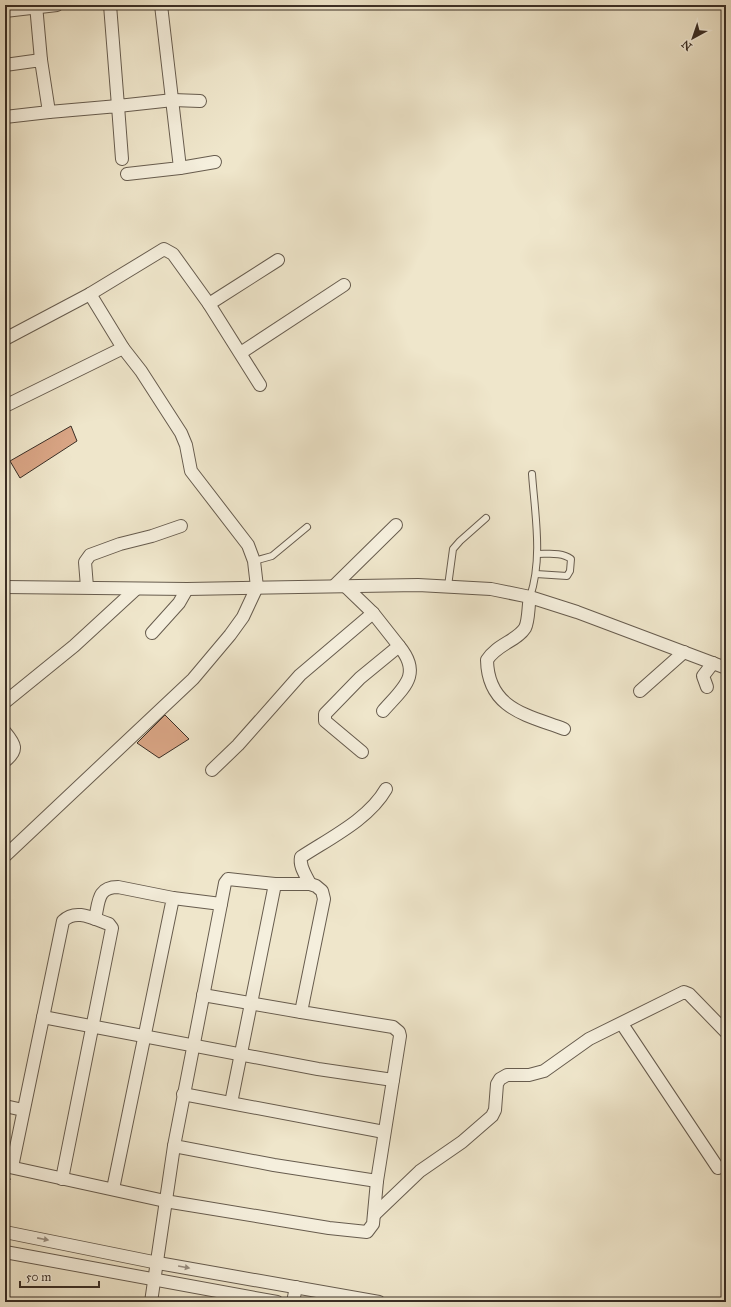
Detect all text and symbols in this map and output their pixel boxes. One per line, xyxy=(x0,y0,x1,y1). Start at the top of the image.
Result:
north arrow xyxy=(673,18,713,58)
text: N xyxy=(679,37,695,53)
one-way arrow xyxy=(37,1237,49,1243)
scale bar xyxy=(20,1263,99,1289)
one-way arrow xyxy=(178,1265,191,1271)
text: 50 m xyxy=(26,1270,51,1284)

